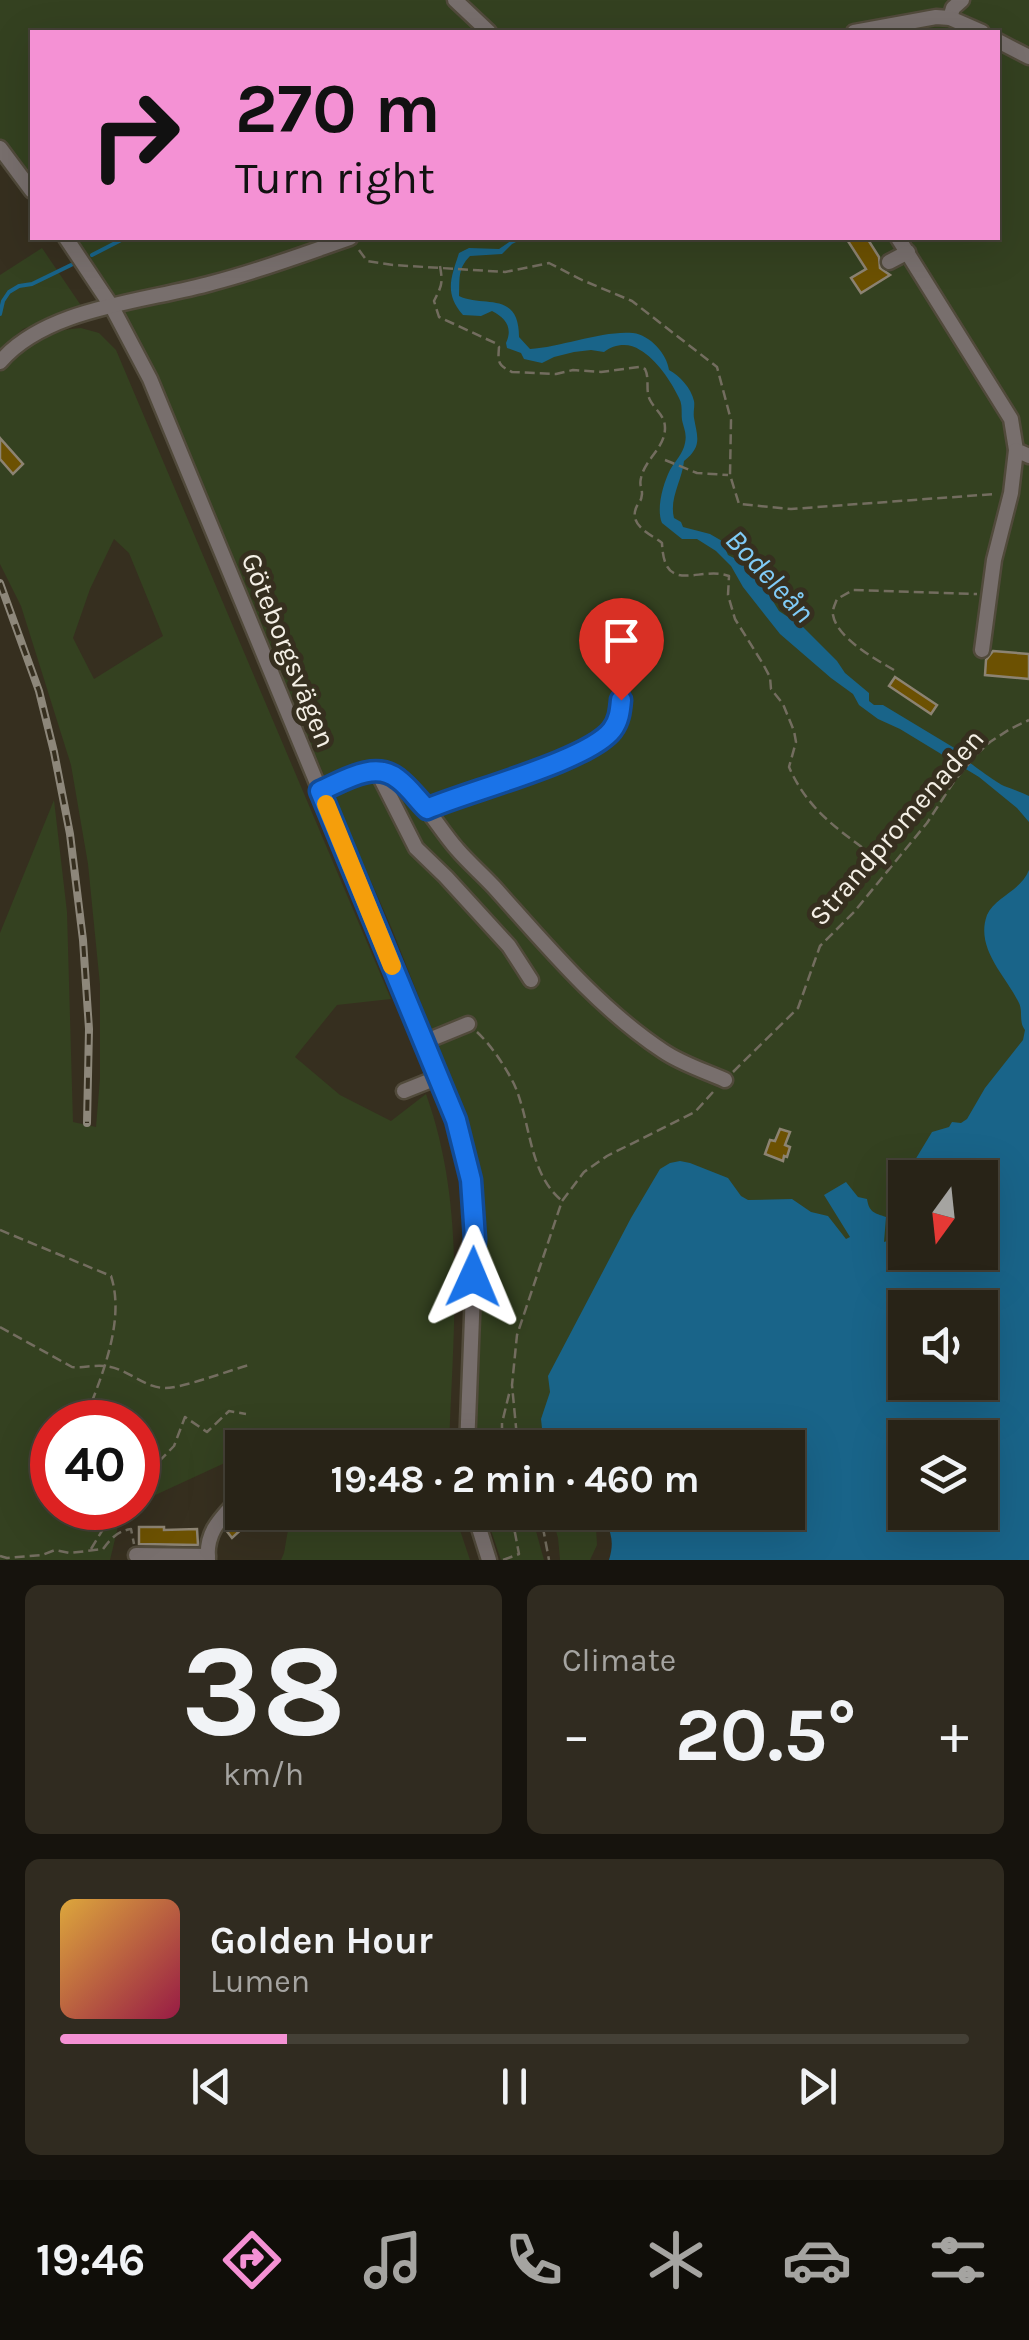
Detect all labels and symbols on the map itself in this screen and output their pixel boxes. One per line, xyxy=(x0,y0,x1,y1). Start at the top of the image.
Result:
water label: Bodeleån xyxy=(718,522,822,630)
street label: Göteborgsvägen xyxy=(234,548,343,752)
pin xyxy=(579,598,664,701)
street label: Strandpromenaden xyxy=(802,723,991,932)
north arrow xyxy=(888,1160,998,1270)
position arrow xyxy=(421,1225,525,1329)
speed limit sign: 40 xyxy=(30,1400,160,1530)

